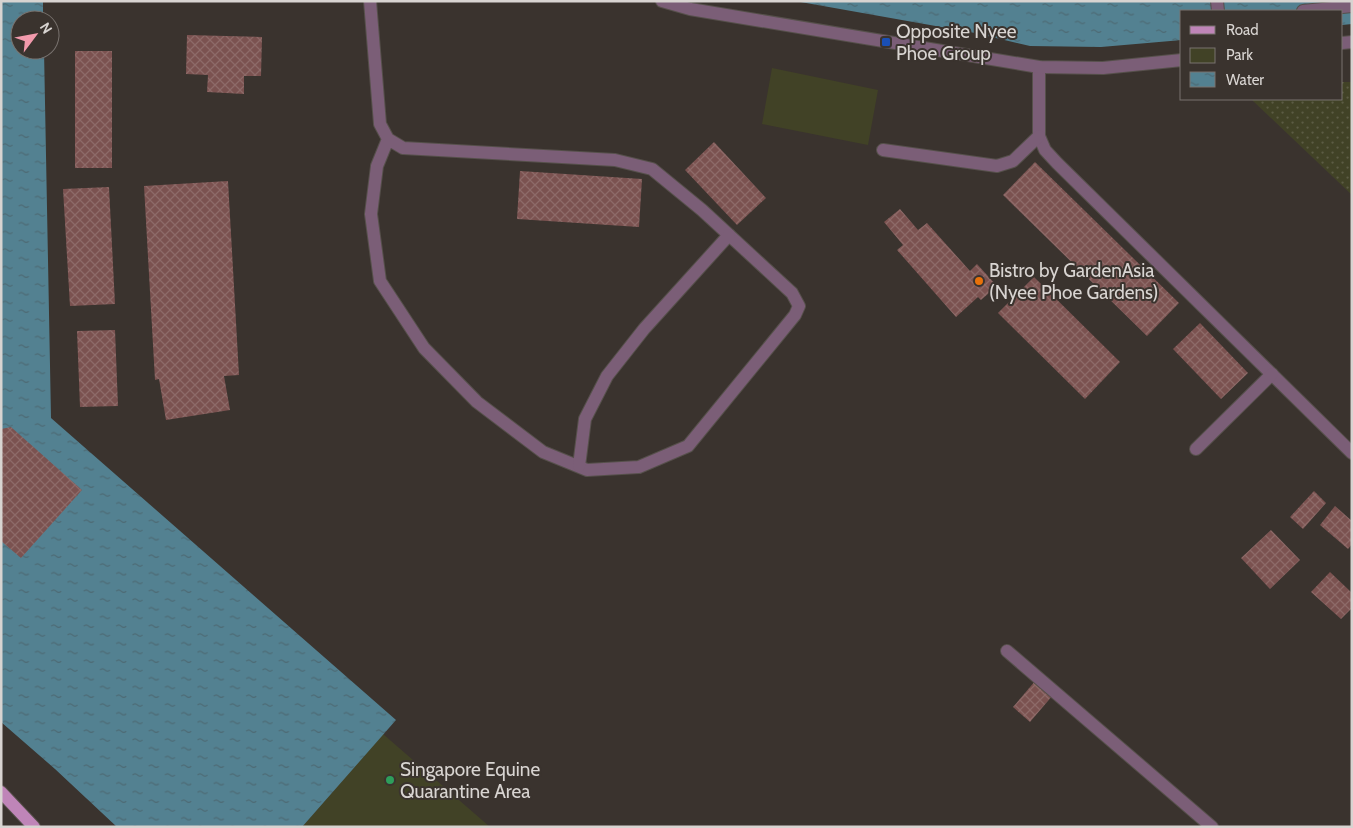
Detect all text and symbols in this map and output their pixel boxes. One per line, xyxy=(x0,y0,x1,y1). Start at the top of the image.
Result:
north arrow xyxy=(10,10,60,60)
legend xyxy=(1180,10,1343,100)
text: N xyxy=(36,19,56,37)
place label: Opposite Nyee Phoe Group xyxy=(896,20,1017,65)
text: Road xyxy=(1226,21,1259,39)
marker: Opposite Nyee Phoe Group xyxy=(880,36,892,48)
text: Park xyxy=(1226,46,1253,64)
text: Water xyxy=(1226,71,1264,89)
place label: Bistro by GardenAsia (Nyee Phoe Gardens) xyxy=(989,259,1158,304)
marker: Bistro by GardenAsia (Nyee Phoe Gardens) xyxy=(973,275,985,287)
place label: Singapore Equine Quarantine Area xyxy=(400,758,540,803)
marker: Singapore Equine Quarantine Area xyxy=(384,774,396,786)

